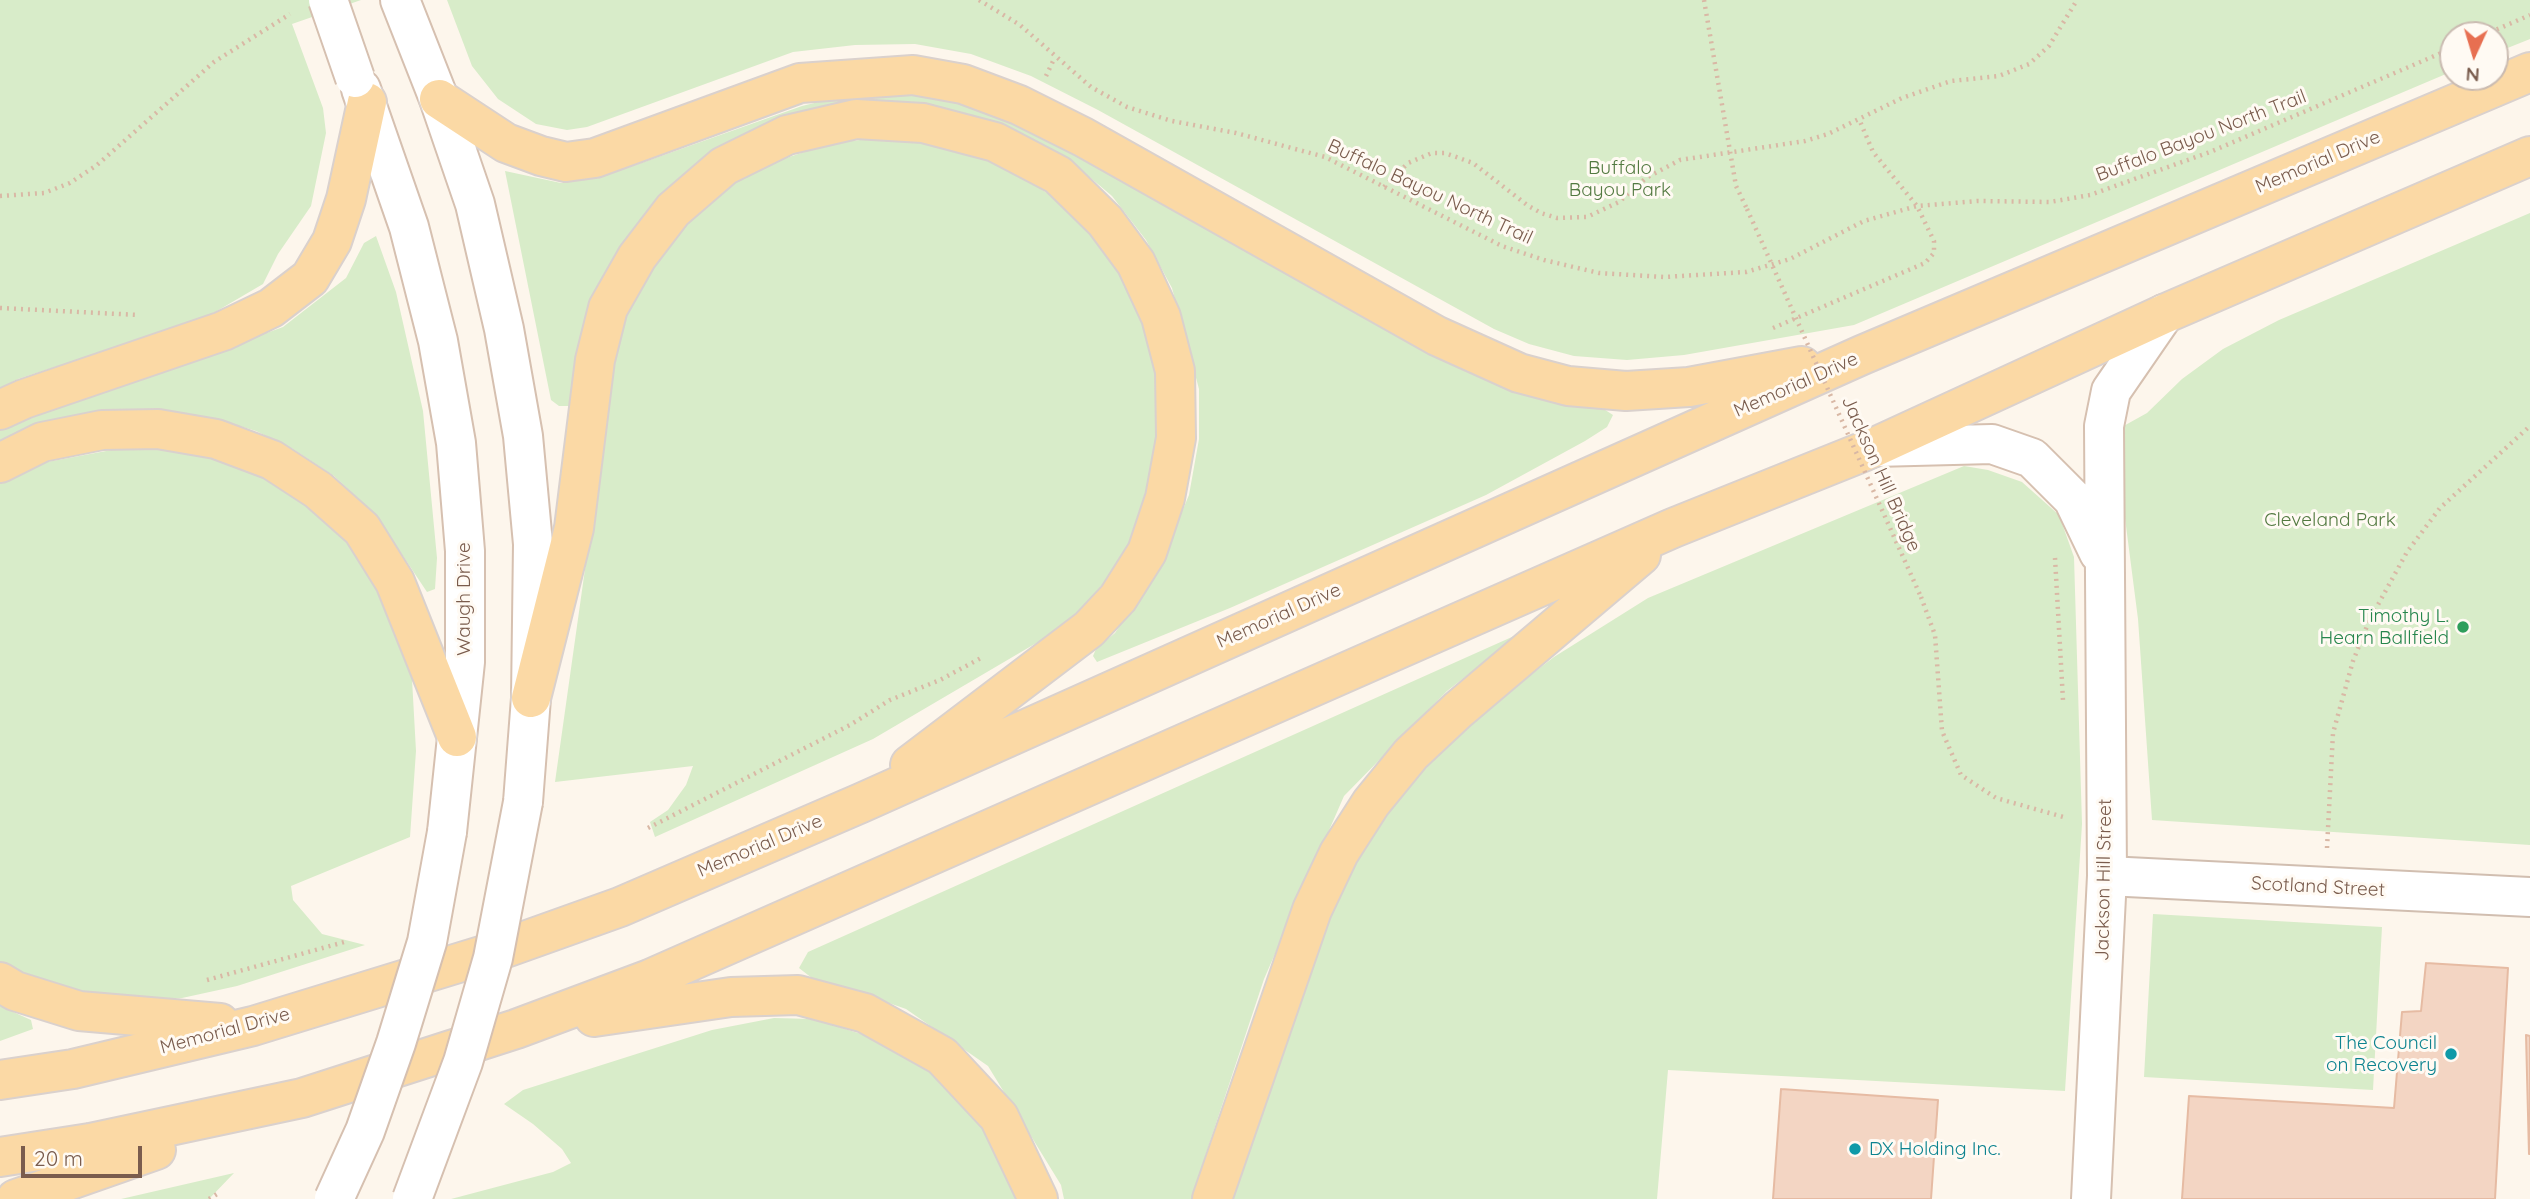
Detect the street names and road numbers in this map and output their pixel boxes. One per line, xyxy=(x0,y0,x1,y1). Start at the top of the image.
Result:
street label: Buffalo Bayou North Trail xyxy=(2092,85,2310,187)
street label: Memorial Drive xyxy=(2252,125,2384,199)
street label: Buffalo Bayou North Trail xyxy=(1324,134,1536,250)
street label: Memorial Drive xyxy=(1730,347,1862,423)
street label: Jackson Hill Bridge xyxy=(1836,393,1926,555)
street label: Waugh Drive xyxy=(453,542,475,656)
street label: Memorial Drive xyxy=(1213,578,1345,654)
street label: Jackson Hill Street xyxy=(2091,799,2117,961)
street label: Memorial Drive xyxy=(694,809,826,883)
street label: Scotland Street xyxy=(2251,872,2385,902)
street label: Memorial Drive xyxy=(158,1003,292,1059)

